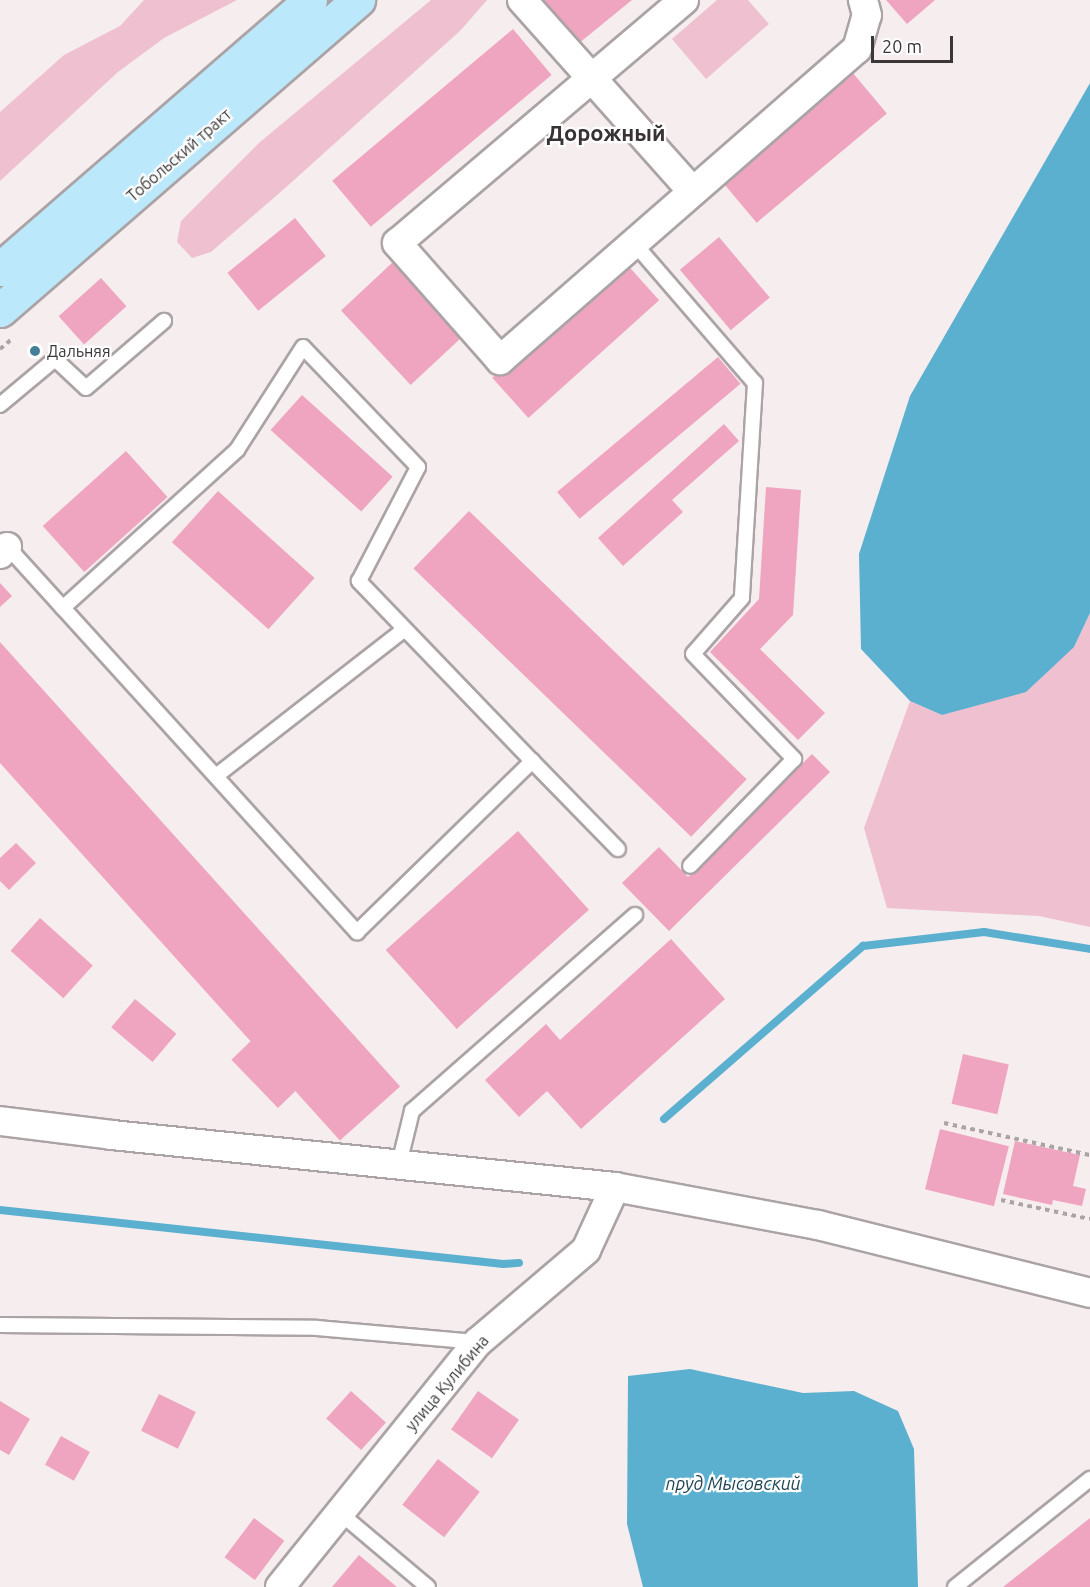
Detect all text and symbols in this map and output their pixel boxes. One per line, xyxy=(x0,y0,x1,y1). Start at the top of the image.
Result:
scale bar xyxy=(874,24,956,62)
text: 20 m xyxy=(882,36,922,56)
street label: Тобольский тракт xyxy=(123,104,235,206)
district label: Дорожный xyxy=(546,120,666,146)
place label: Дальняя xyxy=(47,341,111,361)
marker: Дальняя xyxy=(28,344,42,358)
street label: улица Кулибина xyxy=(401,1331,493,1435)
water label: пруд Мысовский xyxy=(666,1472,800,1494)

